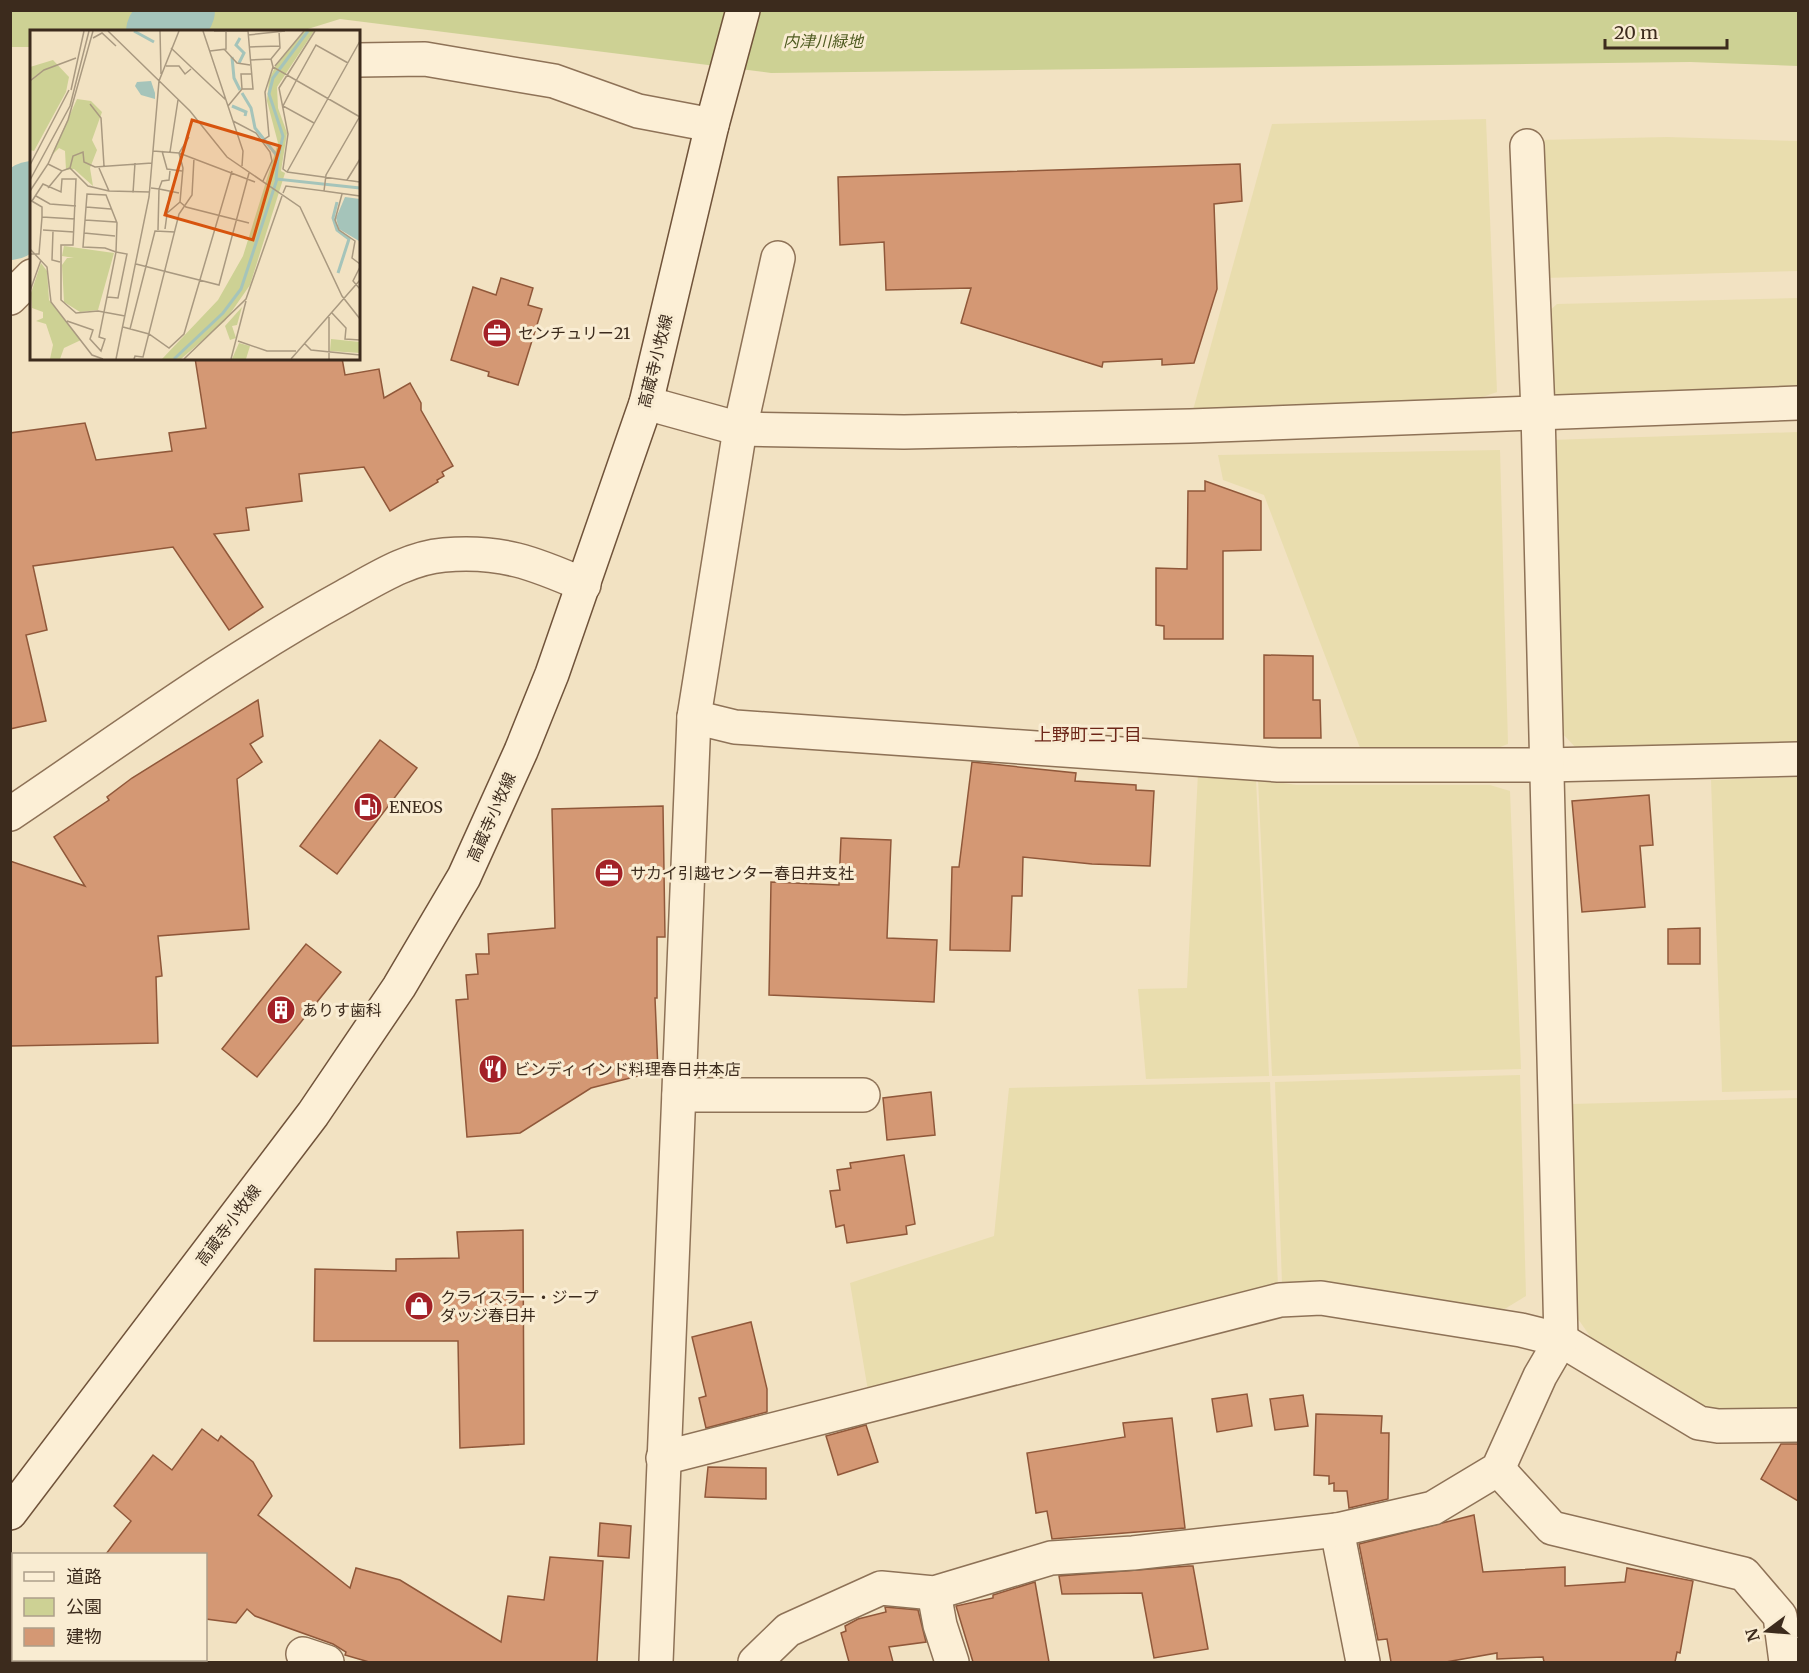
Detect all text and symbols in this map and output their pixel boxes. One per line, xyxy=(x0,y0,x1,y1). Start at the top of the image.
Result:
scale bar xyxy=(1605,12,1726,50)
text: 20 m xyxy=(1614,21,1658,44)
inset map xyxy=(30,30,360,360)
park label: 内津川緑地 xyxy=(783,31,865,51)
street label: 高蔵寺小牧線 xyxy=(634,312,676,410)
office icon: センチュリー21 xyxy=(481,317,513,349)
place label: センチュリー21 xyxy=(518,323,630,343)
district label: 上野町三丁目 xyxy=(1034,723,1142,746)
street label: 高蔵寺小牧線 xyxy=(462,769,520,865)
fuel station icon: ENEOS xyxy=(352,791,384,823)
place label: ENEOS xyxy=(389,797,443,817)
office icon: サカイ引越センター春日井支社 xyxy=(593,857,625,889)
place label: サカイ引越センター春日井支社 xyxy=(630,863,854,883)
building icon: ありす歯科 xyxy=(265,994,297,1026)
place label: ありす歯科 xyxy=(302,1000,382,1020)
restaurant icon: ビンディ インド料理春日井本店 xyxy=(477,1053,509,1085)
place label: ビンディ インド料理春日井本店 xyxy=(514,1059,741,1079)
street label: 高蔵寺小牧線 xyxy=(191,1181,265,1269)
place label: クライスラー・ジープ ダッジ春日井 xyxy=(440,1287,599,1325)
shop icon: クライスラー・ジープ ダッジ春日井 xyxy=(403,1290,435,1322)
legend xyxy=(12,1553,207,1661)
text: 道路 xyxy=(66,1565,102,1588)
text: 公園 xyxy=(66,1595,102,1618)
north arrow xyxy=(1737,1601,1797,1661)
text: 建物 xyxy=(66,1625,102,1648)
text: N xyxy=(1741,1626,1764,1644)

